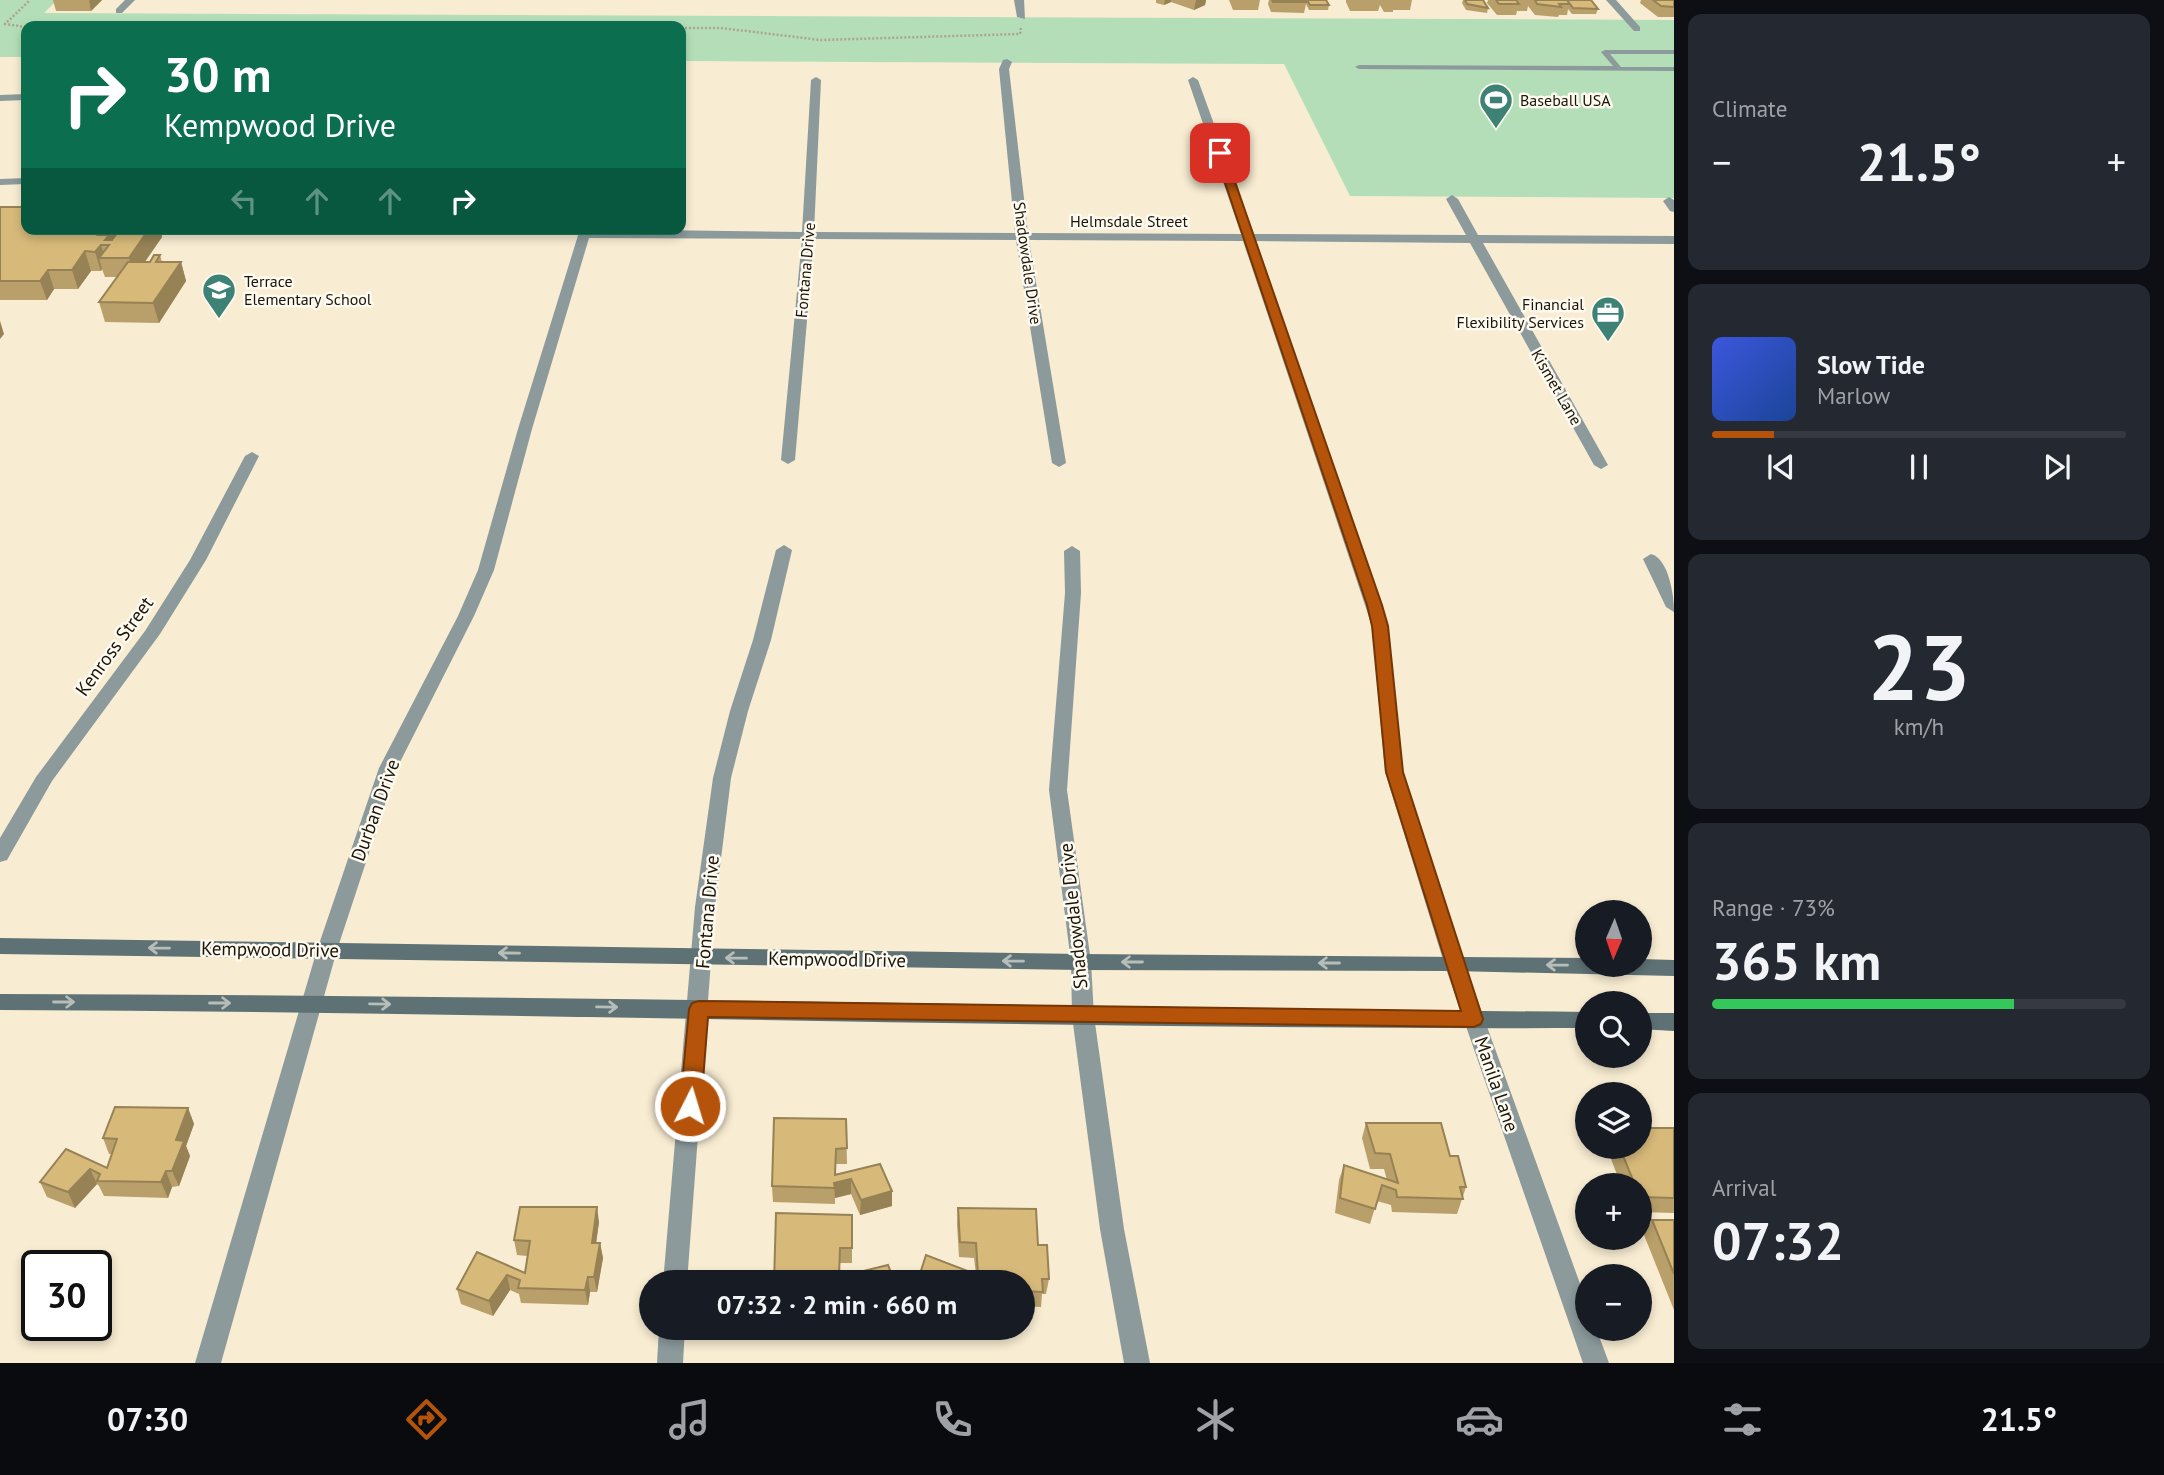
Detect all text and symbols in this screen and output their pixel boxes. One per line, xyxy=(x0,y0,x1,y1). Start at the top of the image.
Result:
text: 30 m xyxy=(164,42,271,106)
icon: right xyxy=(49,49,140,140)
sports icon: Baseball USA xyxy=(1477,81,1515,130)
place label: Baseball USA xyxy=(1520,90,1611,110)
text: Climate xyxy=(1712,94,1787,123)
text: Kempwood Drive xyxy=(164,104,396,146)
pin xyxy=(1190,123,1250,183)
text: 21.5° xyxy=(1857,128,1981,195)
icon: arrive xyxy=(1201,134,1239,172)
text: − xyxy=(1712,137,1731,186)
text: + xyxy=(2107,137,2126,186)
icon: left xyxy=(225,182,263,220)
icon: ahead xyxy=(298,182,336,220)
icon: ahead xyxy=(371,182,409,220)
icon: right xyxy=(444,182,482,220)
street label: Shadowdale Drive xyxy=(1010,200,1046,326)
street label: Helmsdale Street xyxy=(1070,211,1188,231)
street label: Fontana Drive xyxy=(791,221,819,319)
school or university icon: Terrace Elementary School xyxy=(200,271,238,320)
place label: Terrace Elementary School xyxy=(244,271,372,309)
place label: Financial Flexibility Services xyxy=(1457,294,1584,332)
office icon: Financial Flexibility Services xyxy=(1589,294,1627,343)
street label: Kismet Lane xyxy=(1527,345,1587,429)
text: Slow Tide xyxy=(1817,348,1925,381)
text: Marlow xyxy=(1817,381,1890,410)
icon: previous xyxy=(1762,448,1800,486)
icon: pause xyxy=(1900,448,1938,486)
icon: next xyxy=(2038,448,2076,486)
street label: Kenross Street xyxy=(70,591,158,700)
text: 23 xyxy=(1867,607,1971,725)
text: km/h xyxy=(1894,712,1944,741)
street label: Durban Drive xyxy=(345,756,405,864)
street label: Shadowdale Drive xyxy=(1053,842,1093,990)
street label: Fontana Drive xyxy=(690,854,724,970)
text: Range · 73% xyxy=(1712,893,1835,922)
north arrow xyxy=(1575,900,1652,976)
map controls xyxy=(1575,900,1652,1341)
text: 365 km xyxy=(1712,927,1881,994)
street label: Kempwood Drive xyxy=(201,936,339,962)
one-way arrow xyxy=(147,941,170,955)
street label: Kempwood Drive xyxy=(768,946,906,972)
one-way arrow xyxy=(497,947,520,960)
one-way arrow xyxy=(725,951,748,964)
one-way arrow xyxy=(1001,955,1024,968)
one-way arrow xyxy=(1121,955,1144,969)
one-way arrow xyxy=(1318,956,1341,970)
one-way arrow xyxy=(1546,958,1569,972)
button: search xyxy=(1575,991,1652,1068)
one-way arrow xyxy=(52,995,75,1009)
one-way arrow xyxy=(208,996,231,1010)
one-way arrow xyxy=(368,997,391,1011)
one-way arrow xyxy=(596,1001,619,1014)
street label: Manila Lane xyxy=(1470,1033,1524,1135)
position arrow xyxy=(653,1069,727,1143)
button: layers xyxy=(1575,1082,1652,1159)
button: + xyxy=(1575,1173,1652,1250)
text: Arrival xyxy=(1712,1173,1776,1202)
text: 07:32 xyxy=(1712,1207,1844,1274)
speed limit sign: 30 xyxy=(21,1250,112,1341)
button: − xyxy=(1575,1264,1652,1341)
text: 07:32 · 2 min · 660 m xyxy=(717,1288,957,1321)
icon: directions xyxy=(402,1395,451,1444)
icon: music xyxy=(665,1395,714,1444)
icon: phone xyxy=(928,1395,977,1444)
icon: climate xyxy=(1191,1395,1240,1444)
icon: car xyxy=(1455,1395,1504,1444)
icon: filters xyxy=(1718,1395,1767,1444)
text: 07:30 xyxy=(107,1398,188,1440)
text: 21.5° xyxy=(1981,1398,2057,1440)

